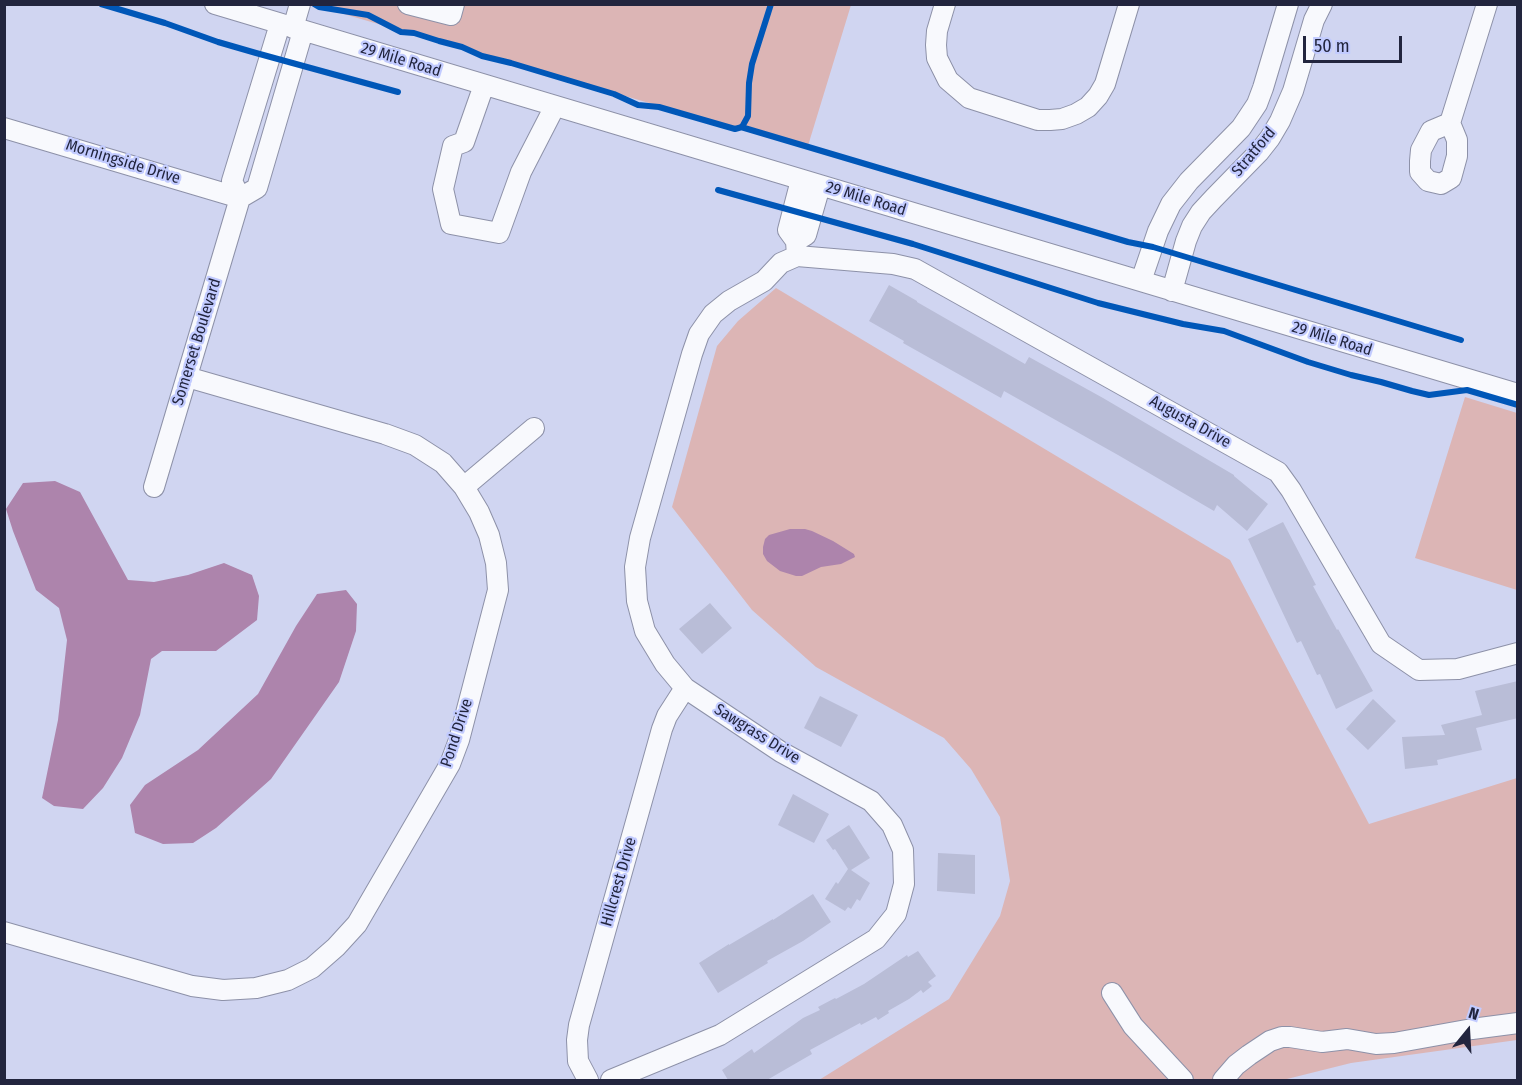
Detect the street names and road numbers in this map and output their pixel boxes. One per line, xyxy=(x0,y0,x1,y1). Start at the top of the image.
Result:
street label: 29 Mile Road xyxy=(359,39,443,81)
street label: Stratford xyxy=(1228,124,1280,180)
street label: Morningside Drive xyxy=(63,135,183,189)
street label: 29 Mile Road xyxy=(824,178,908,220)
street label: Somerset Boulevard xyxy=(169,276,225,408)
street label: 29 Mile Road xyxy=(1290,318,1374,360)
street label: Augusta Drive xyxy=(1146,392,1234,452)
street label: Pond Drive xyxy=(437,696,477,770)
street label: Sawgrass Drive xyxy=(711,700,803,768)
street label: Hillcrest Drive xyxy=(597,835,641,929)

